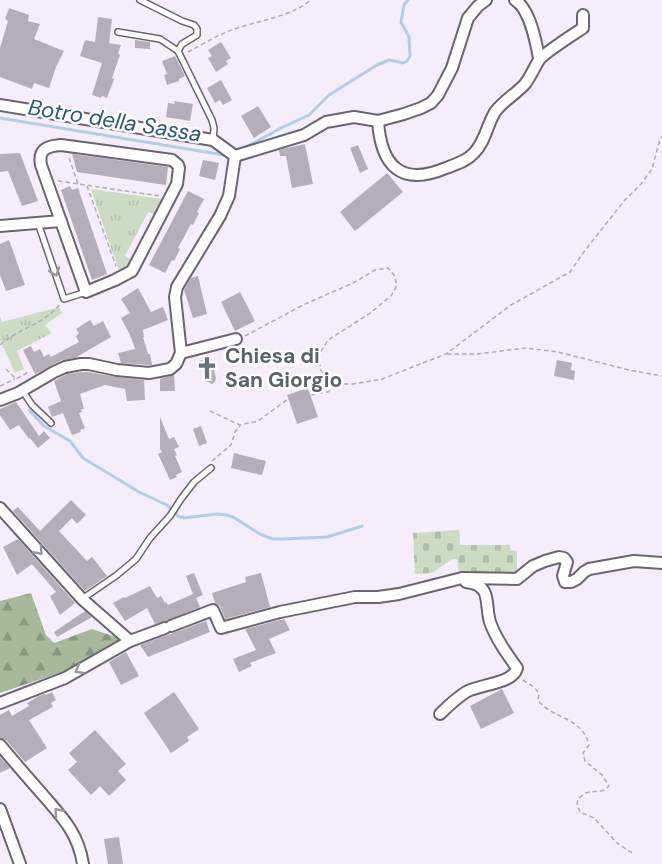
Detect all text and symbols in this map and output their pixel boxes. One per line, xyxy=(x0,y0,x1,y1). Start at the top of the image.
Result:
water label: Botro della Sassa xyxy=(26,92,204,149)
one-way arrow xyxy=(47,266,60,277)
place label: Chiesa di San Giorgio xyxy=(225,342,342,394)
church icon: Chiesa di San Giorgio xyxy=(194,355,220,381)
one-way arrow xyxy=(32,545,43,555)
one-way arrow xyxy=(75,662,85,674)
one-way arrow xyxy=(54,808,65,819)

